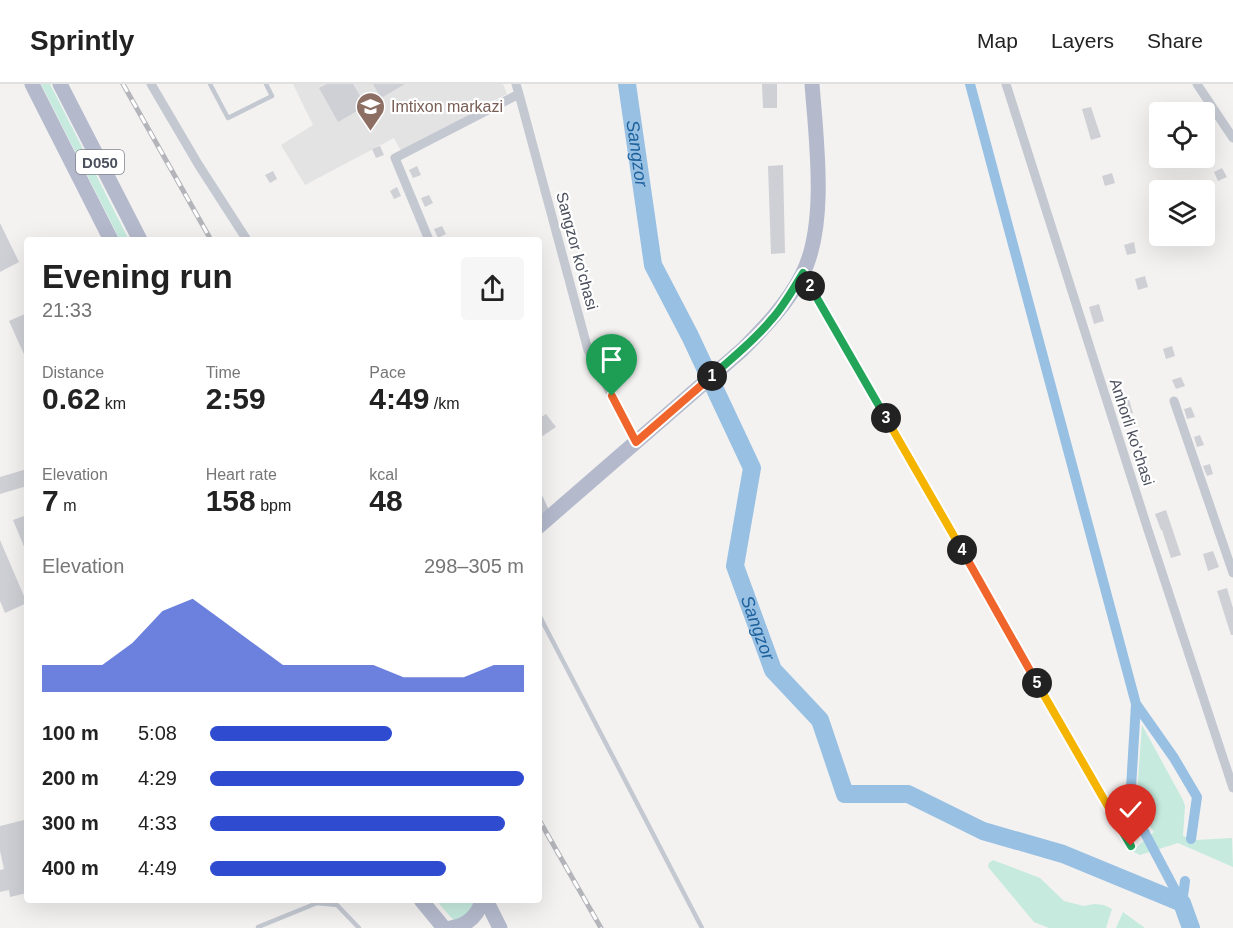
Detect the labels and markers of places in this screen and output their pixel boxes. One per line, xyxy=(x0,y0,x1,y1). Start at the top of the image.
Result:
school or university icon: Imtixon markazi xyxy=(354,90,386,132)
place label: Imtixon markazi xyxy=(391,98,503,115)
pin: 2 xyxy=(795,271,825,301)
pin xyxy=(586,334,637,396)
pin: 1 xyxy=(697,361,727,391)
pin: 3 xyxy=(871,403,901,433)
pin: 4 xyxy=(947,535,977,565)
pin: 5 xyxy=(1022,668,1052,698)
pin xyxy=(1105,784,1156,846)

